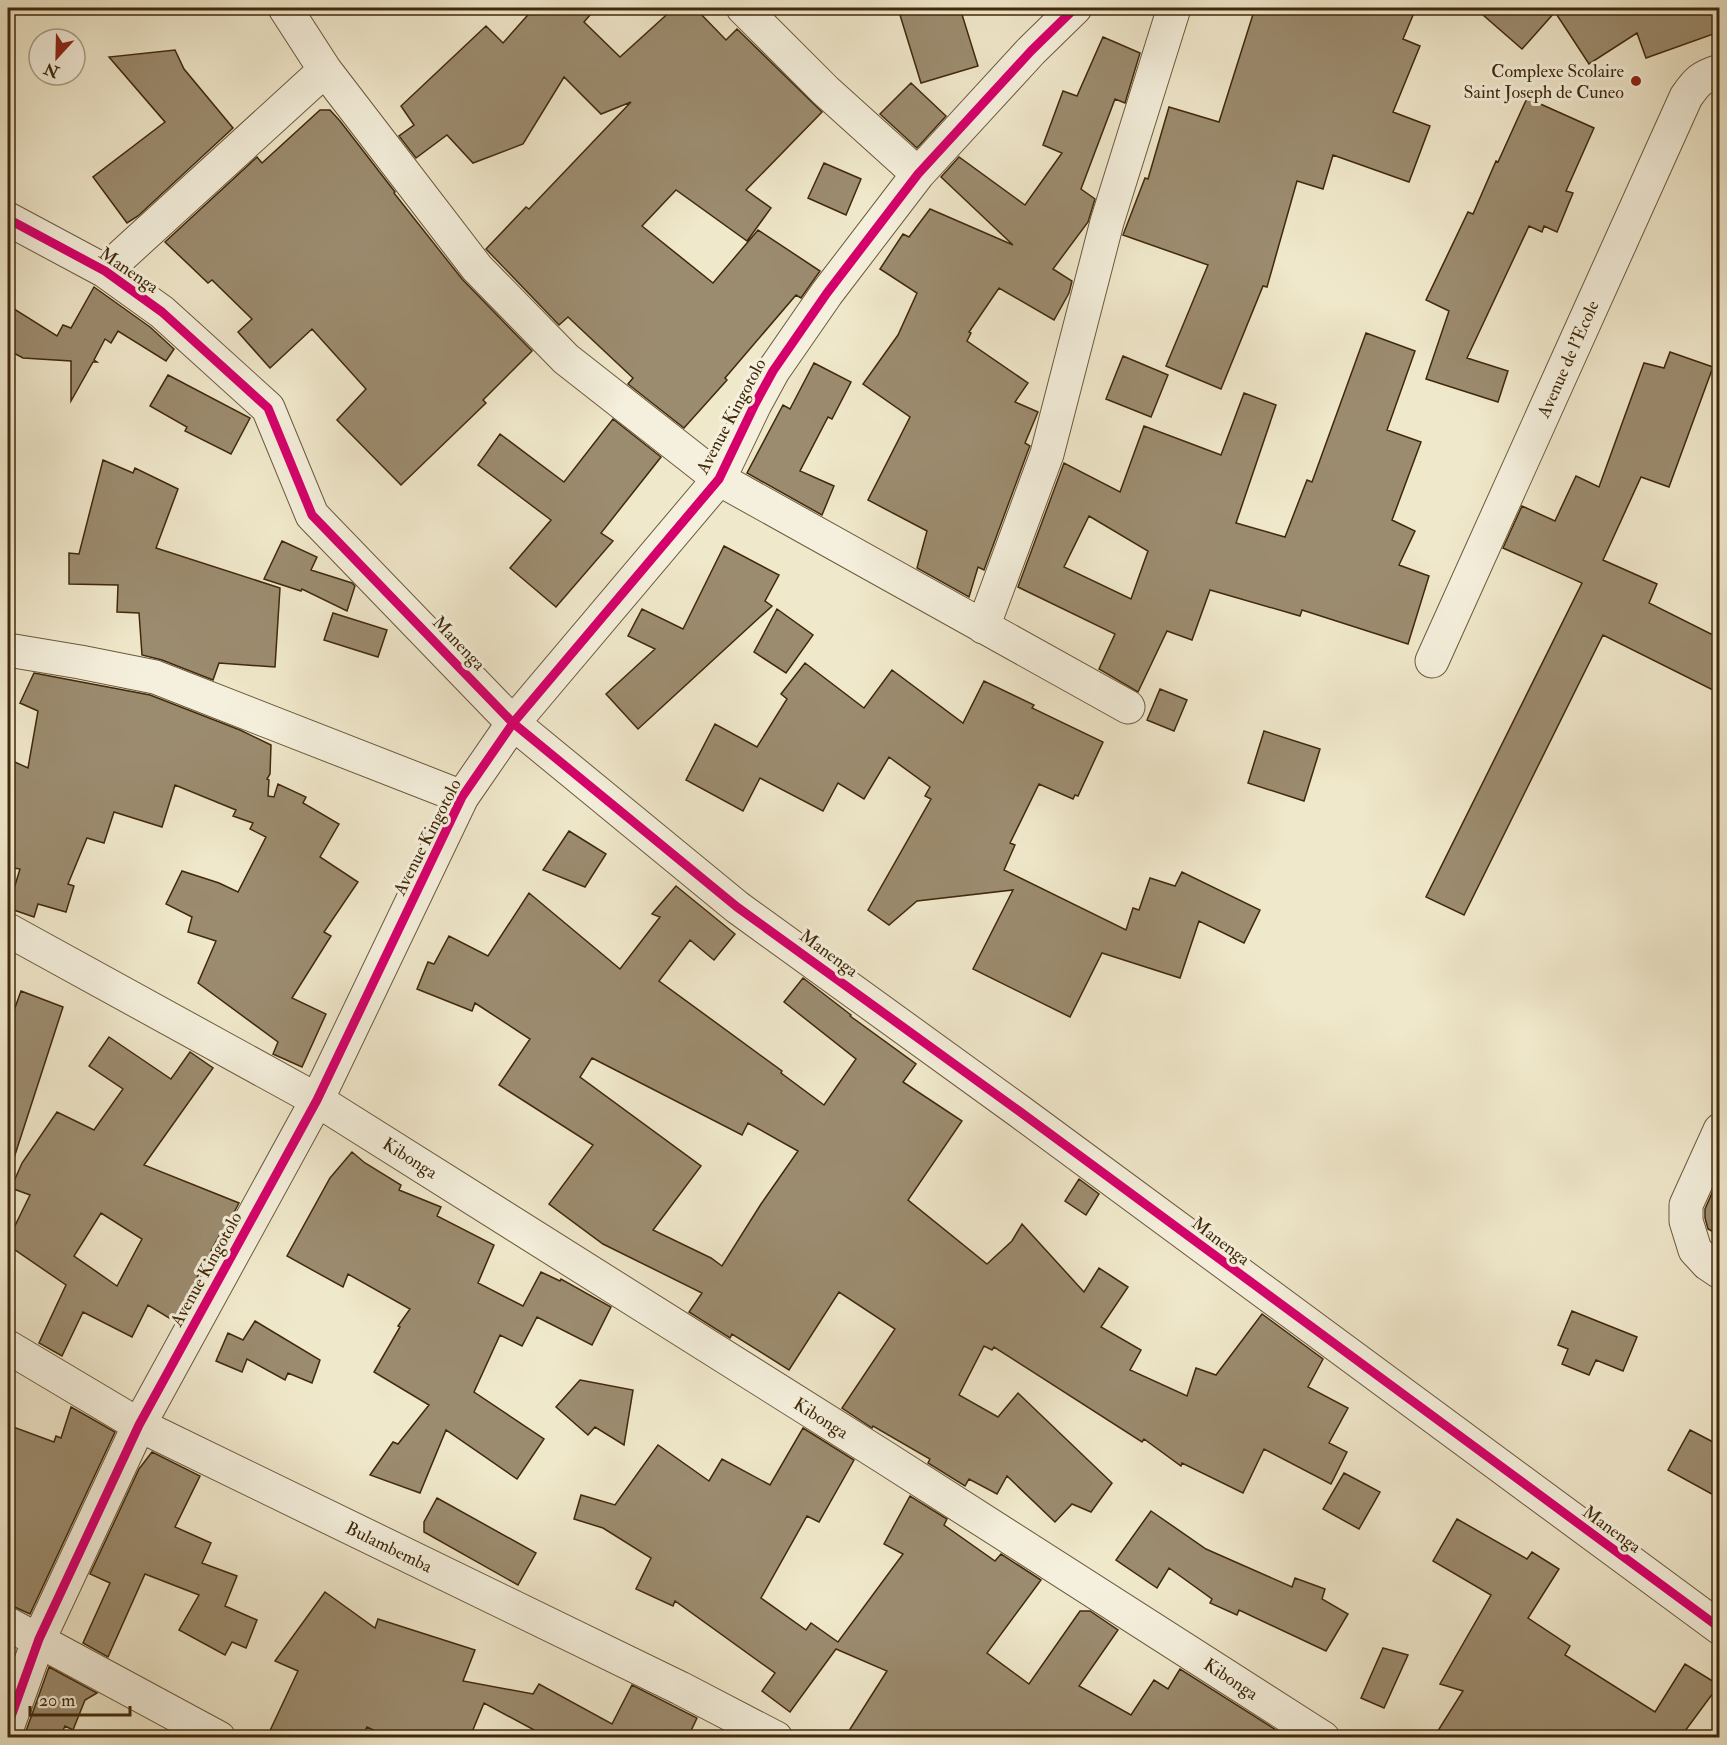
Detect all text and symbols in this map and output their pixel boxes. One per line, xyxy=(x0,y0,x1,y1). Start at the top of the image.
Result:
north arrow xyxy=(27,27,87,87)
text: N xyxy=(41,58,63,82)
place label: Complexe Scolaire Saint Joseph de Cuneo xyxy=(1463,60,1624,104)
marker: Complexe Scolaire Saint Joseph de Cuneo xyxy=(1629,74,1643,88)
street label: Manenga xyxy=(94,242,163,299)
street label: Avenue de l'Ecole xyxy=(1532,297,1605,422)
street label: Avenue Kingotolo xyxy=(691,354,772,479)
street label: Manenga xyxy=(427,611,491,676)
street label: Avenue Kingotolo xyxy=(388,775,467,900)
street label: Manenga xyxy=(795,924,863,983)
street label: Kibonga xyxy=(378,1133,442,1184)
street label: Avenue Kingotolo xyxy=(165,1208,248,1332)
street label: Manenga xyxy=(1187,1212,1255,1271)
street label: Kibonga xyxy=(789,1393,853,1444)
street label: Manenga xyxy=(1578,1500,1646,1559)
street label: Bulambemba xyxy=(342,1517,436,1579)
street label: Kibonga xyxy=(1199,1653,1263,1706)
scale bar xyxy=(30,1679,130,1717)
text: 20 m xyxy=(39,1689,75,1712)

